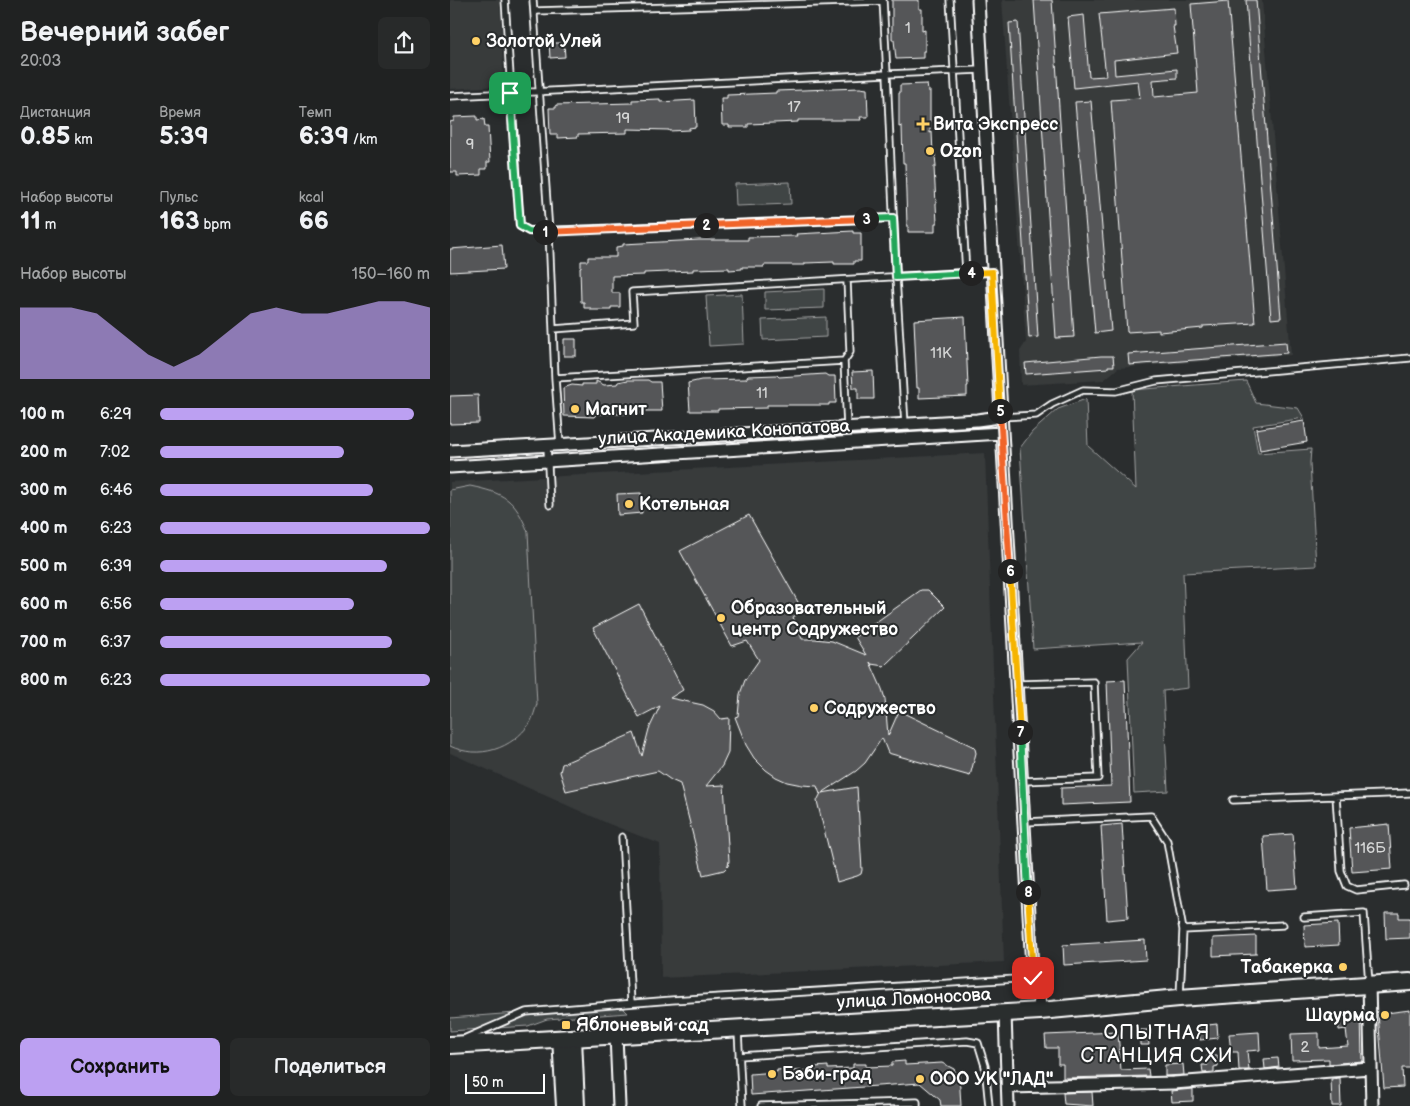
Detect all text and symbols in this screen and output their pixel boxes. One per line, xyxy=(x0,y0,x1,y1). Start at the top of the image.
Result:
text: Вечерний забег xyxy=(20,16,229,49)
button: share xyxy=(378,17,430,69)
house number: 1 xyxy=(905,19,911,38)
place label: Золотой Улей xyxy=(486,31,602,52)
marker: Золотой Улей xyxy=(470,35,482,47)
text: 20:03 xyxy=(20,52,61,71)
pin xyxy=(489,72,531,114)
icon: arrive xyxy=(496,79,524,107)
house number: 17 xyxy=(787,98,801,117)
text: Дистанция xyxy=(20,104,91,121)
text: Время xyxy=(159,104,201,121)
text: Темп xyxy=(299,104,332,121)
house number: 19 xyxy=(616,109,630,128)
place label: Вита Экспресс xyxy=(933,114,1058,135)
marker: Вита Экспресс xyxy=(917,118,929,130)
text: 0.85 xyxy=(20,121,71,152)
text: 5:39 xyxy=(159,121,209,152)
text: 6:39 xyxy=(299,121,349,152)
text: km xyxy=(71,131,93,148)
text: /km xyxy=(349,131,378,148)
house number: 9 xyxy=(466,135,474,154)
place label: Ozon xyxy=(940,141,982,162)
marker: Ozon xyxy=(924,145,936,157)
text: Набор высоты xyxy=(20,189,113,206)
text: Пульс xyxy=(159,189,198,206)
text: kcal xyxy=(299,189,324,206)
text: 11 xyxy=(20,206,41,237)
text: 163 xyxy=(159,206,200,237)
text: 66 xyxy=(299,206,329,237)
pin: 3 xyxy=(854,206,878,232)
text: 3 xyxy=(862,211,871,228)
pin: 2 xyxy=(694,212,718,238)
text: m xyxy=(41,216,56,233)
text: bpm xyxy=(200,216,231,233)
text: 2 xyxy=(702,217,711,234)
pin: 1 xyxy=(532,220,558,244)
text: 1 xyxy=(543,224,548,241)
pin: 4 xyxy=(958,260,984,286)
text: Набор высоты xyxy=(20,265,127,284)
text: 150–160 m xyxy=(352,265,430,284)
text: 4 xyxy=(967,265,976,282)
house number: 11К xyxy=(930,344,952,363)
house number: 11 xyxy=(756,384,768,403)
pin: 5 xyxy=(988,398,1012,424)
place label: Магнит xyxy=(585,399,647,420)
marker: Магнит xyxy=(569,403,581,415)
text: 5 xyxy=(996,403,1005,420)
text: 100 m xyxy=(20,405,65,424)
text: 6:29 xyxy=(100,405,132,424)
street label: улица Академика Конопатова xyxy=(598,415,851,450)
text: 200 m xyxy=(20,443,67,462)
text: 7:02 xyxy=(100,443,130,462)
text: 300 m xyxy=(20,481,67,500)
text: 6:46 xyxy=(100,481,133,500)
place label: Котельная xyxy=(639,494,730,515)
marker: Котельная xyxy=(623,498,635,510)
text: 400 m xyxy=(20,519,67,538)
text: 6:23 xyxy=(100,519,132,538)
text: 500 m xyxy=(20,557,67,576)
text: 6:39 xyxy=(100,557,132,576)
pin: 6 xyxy=(998,558,1022,584)
text: 6 xyxy=(1006,563,1015,580)
text: 600 m xyxy=(20,595,68,614)
text: 6:56 xyxy=(100,595,132,614)
place label: Образовательный центр Содружество xyxy=(731,598,898,640)
marker: Образовательный центр Содружество xyxy=(715,612,727,624)
text: 700 m xyxy=(20,633,67,652)
text: 6:37 xyxy=(100,633,131,652)
text: 800 m xyxy=(20,671,68,690)
text: 6:23 xyxy=(100,671,132,690)
place label: Содружество xyxy=(824,698,936,719)
marker: Содружество xyxy=(808,702,820,714)
pin: 7 xyxy=(1008,720,1032,744)
text: 7 xyxy=(1017,724,1024,741)
house number: 116Б xyxy=(1354,839,1386,858)
pin: 8 xyxy=(1016,880,1040,904)
text: 8 xyxy=(1024,884,1033,901)
pin xyxy=(1012,957,1054,999)
place label: Табакерка xyxy=(1240,957,1334,978)
marker: Табакерка xyxy=(1337,961,1349,973)
icon: check xyxy=(1019,964,1047,992)
street label: улица Ломоносова xyxy=(836,984,992,1013)
place label: Шаурма xyxy=(1305,1005,1376,1026)
marker: Шаурма xyxy=(1379,1009,1391,1021)
place label: Яблоневый сад xyxy=(576,1015,709,1036)
marker: Яблоневый сад xyxy=(560,1019,572,1031)
district label: ОПЫТНАЯ СТАНЦИЯ СХИ xyxy=(1080,1021,1234,1068)
button: Сохранить xyxy=(20,1038,220,1096)
button: Поделиться xyxy=(230,1038,430,1096)
house number: 2 xyxy=(1301,1038,1310,1057)
place label: Бэби-град xyxy=(782,1064,871,1085)
marker: Бэби-град xyxy=(766,1068,778,1080)
place label: ООО УК "ЛАД" xyxy=(930,1069,1054,1090)
scale bar xyxy=(465,1071,545,1094)
marker: ООО УК "ЛАД" xyxy=(914,1073,926,1085)
text: 50 m xyxy=(472,1074,504,1091)

